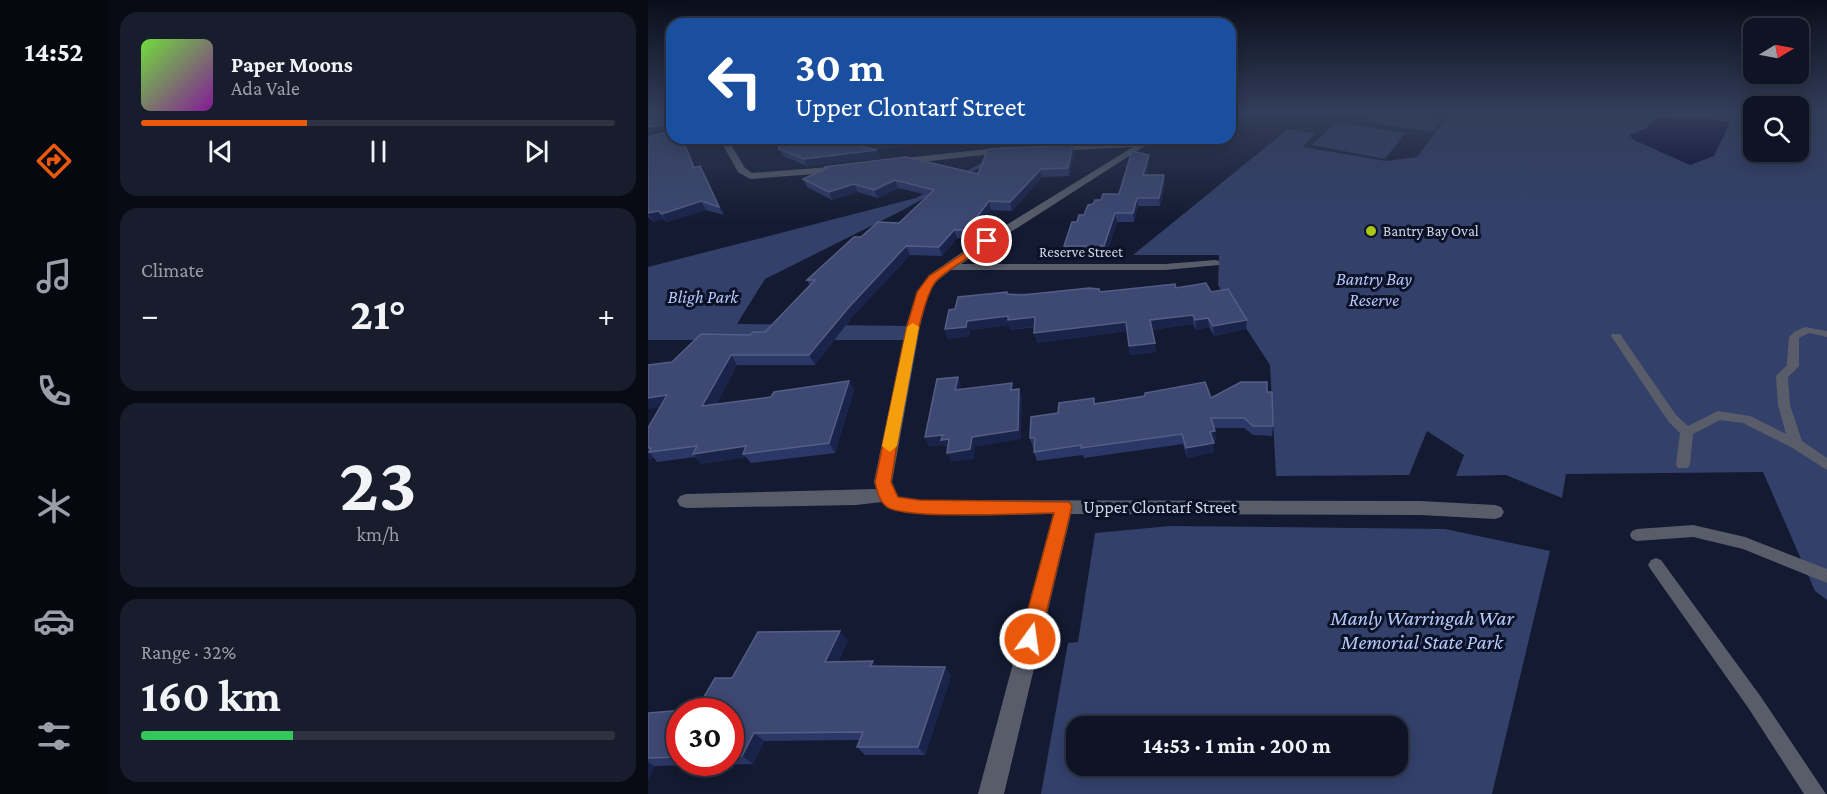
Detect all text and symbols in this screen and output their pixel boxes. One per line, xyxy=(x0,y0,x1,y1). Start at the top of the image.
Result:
north arrow xyxy=(1743,18,1809,84)
map controls xyxy=(1743,18,1809,162)
text: 14:52 xyxy=(25,37,83,67)
icon: left xyxy=(696,42,774,120)
text: 30 m xyxy=(795,43,885,90)
text: Paper Moons xyxy=(231,52,353,77)
text: Ada Vale xyxy=(231,77,300,99)
text: Upper Clontarf Street xyxy=(795,92,1025,122)
button: search xyxy=(1743,96,1809,162)
icon: previous xyxy=(204,135,237,168)
icon: pause xyxy=(362,135,395,168)
icon: next xyxy=(520,135,553,168)
icon: directions xyxy=(33,140,75,182)
pin xyxy=(961,215,1012,266)
place label: Bantry Bay Oval xyxy=(1383,223,1479,240)
icon: arrive xyxy=(970,224,1003,257)
marker: Bantry Bay Oval xyxy=(1364,224,1378,238)
street label: Reserve Street xyxy=(1039,244,1124,260)
icon: music xyxy=(33,255,75,297)
text: Climate xyxy=(141,259,204,281)
park label: Bantry Bay Reserve xyxy=(1336,269,1413,310)
park label: Bligh Park xyxy=(668,287,739,307)
text: 21° xyxy=(350,289,406,339)
text: − xyxy=(141,296,158,333)
text: + xyxy=(598,296,615,333)
icon: phone xyxy=(33,370,75,412)
text: 23 xyxy=(339,440,417,527)
icon: climate xyxy=(33,485,75,527)
street label: Upper Clontarf Street xyxy=(1083,497,1238,517)
text: km/h xyxy=(356,523,400,545)
icon: car xyxy=(33,600,75,642)
park label: Manly Warringah War Memorial State Park xyxy=(1329,606,1514,654)
position arrow xyxy=(998,607,1062,671)
text: Range · 32% xyxy=(141,641,236,663)
text: 160 km xyxy=(141,671,281,721)
speed limit sign: 30 xyxy=(666,698,744,776)
icon: filters xyxy=(33,715,75,757)
text: 14:53 · 1 min · 200 m xyxy=(1143,733,1331,758)

